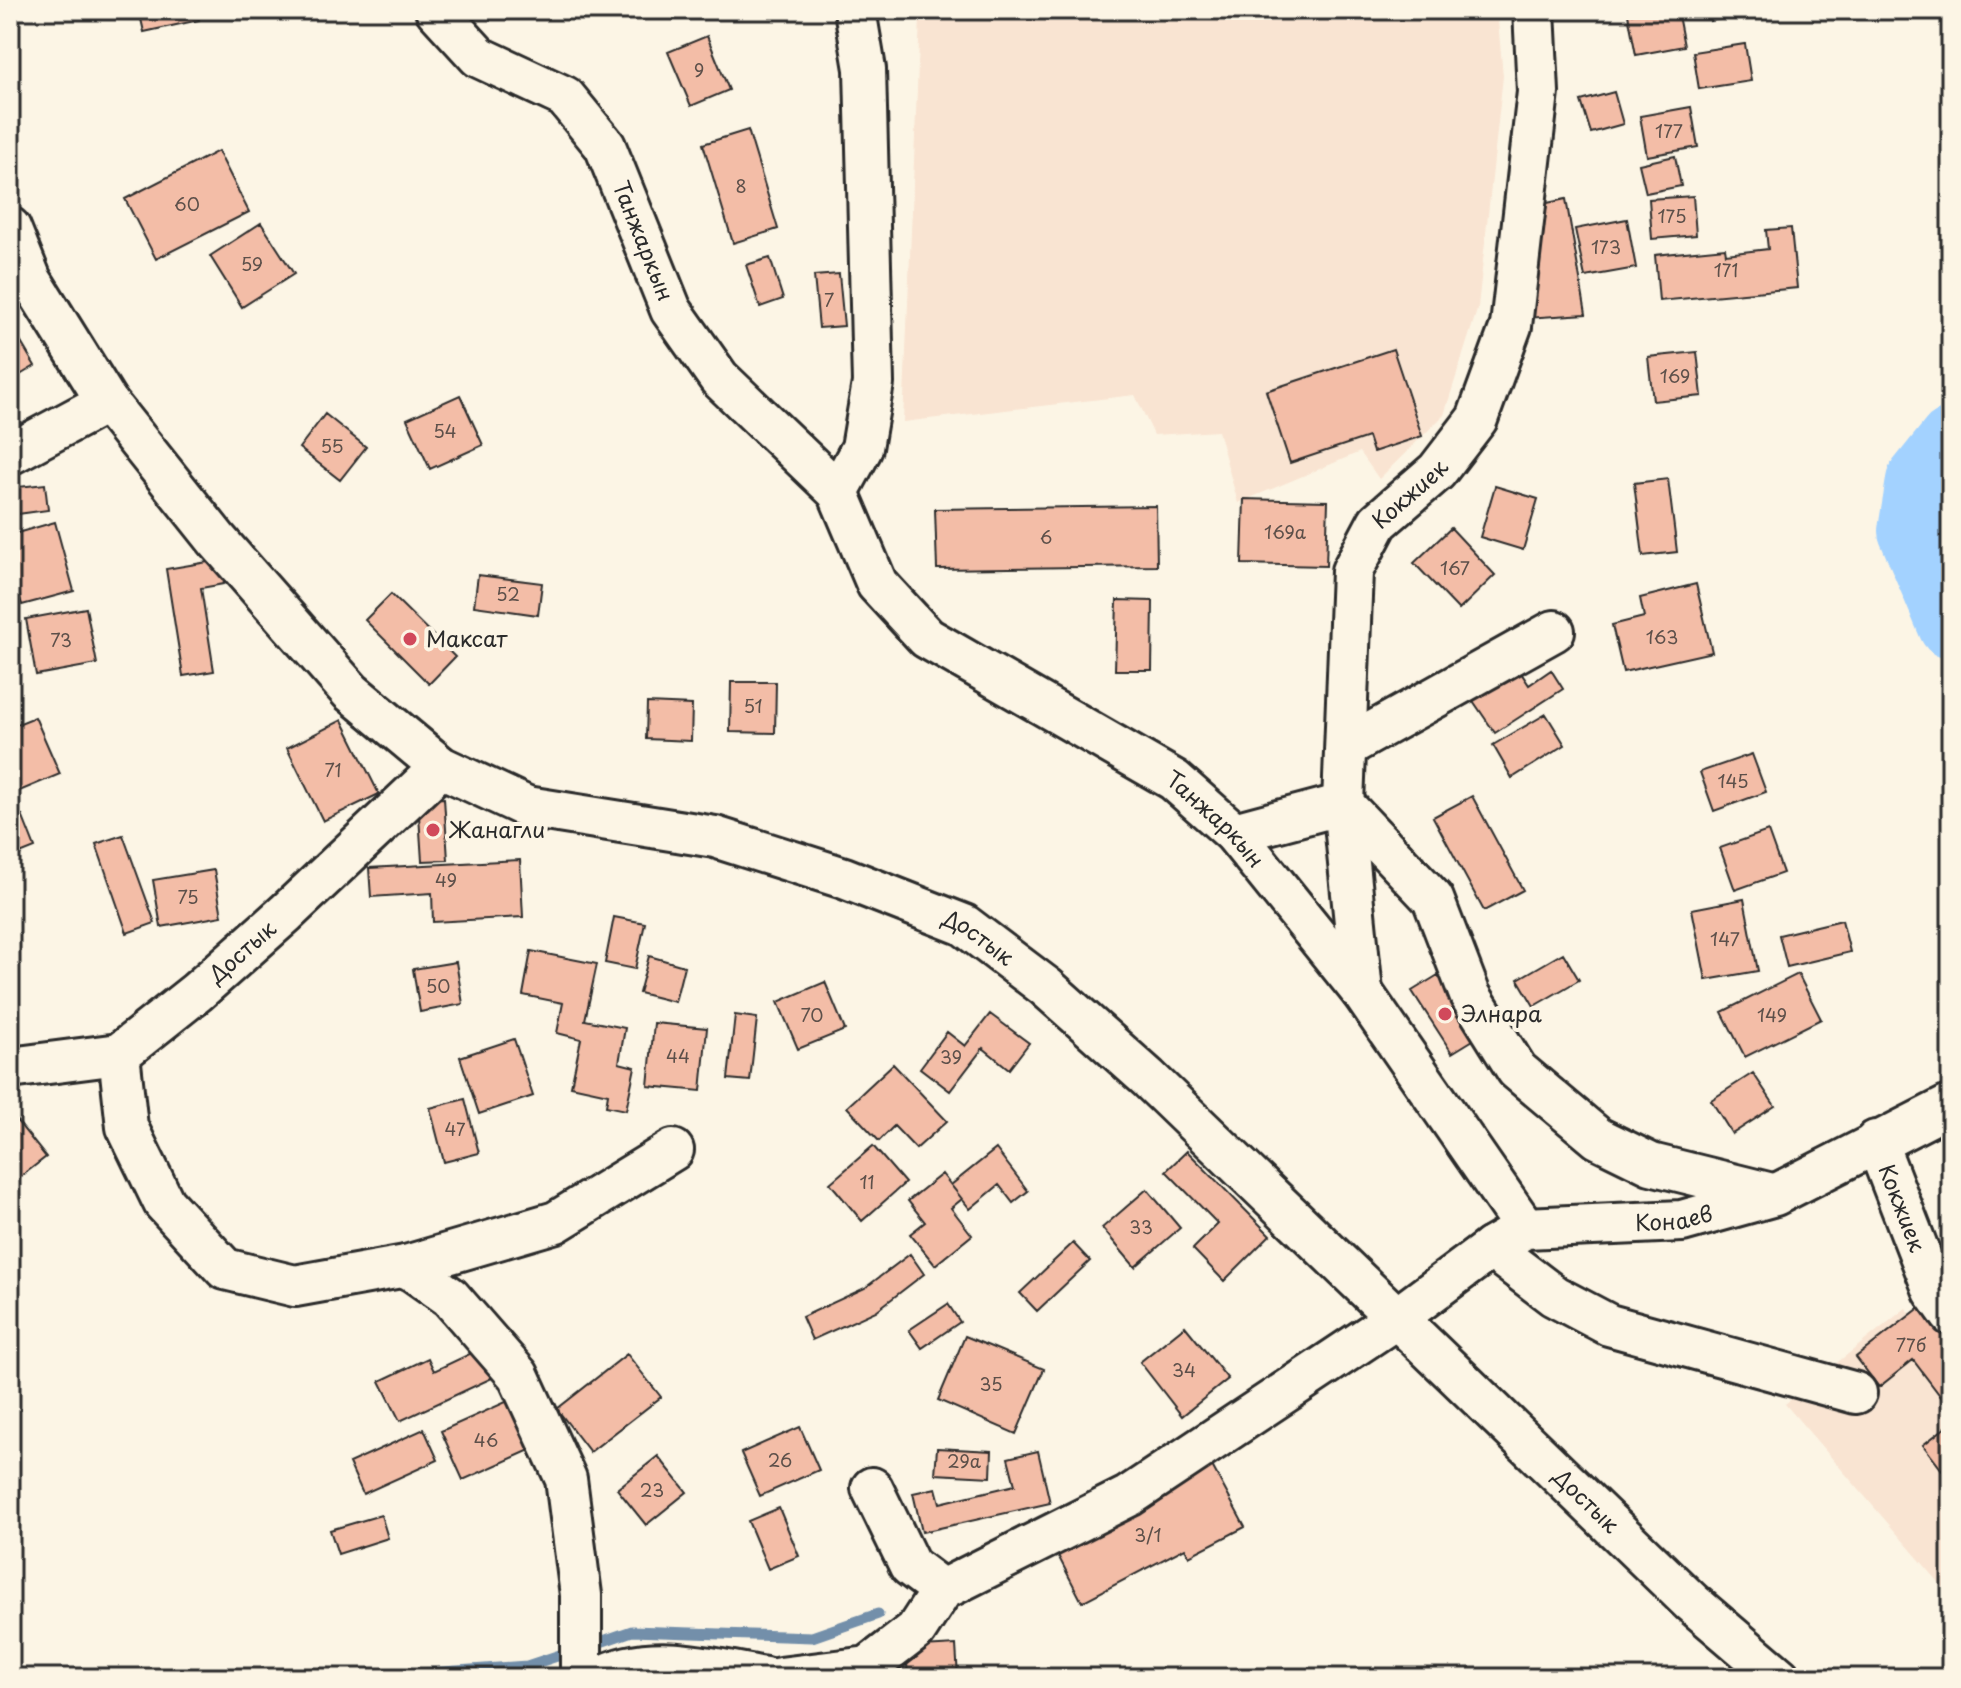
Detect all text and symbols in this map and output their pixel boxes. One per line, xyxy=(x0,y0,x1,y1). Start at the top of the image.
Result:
house number: 9 xyxy=(694,56,704,83)
house number: 177 xyxy=(1655,117,1683,144)
house number: 8 xyxy=(735,172,747,199)
street label: Танжаркын xyxy=(606,175,684,305)
house number: 60 xyxy=(174,190,200,217)
house number: 175 xyxy=(1657,202,1687,229)
house number: 173 xyxy=(1591,233,1621,260)
house number: 59 xyxy=(241,250,263,277)
house number: 171 xyxy=(1714,256,1738,283)
house number: 7 xyxy=(824,286,834,313)
house number: 169 xyxy=(1660,362,1690,389)
house number: 54 xyxy=(433,417,457,444)
house number: 55 xyxy=(320,432,344,459)
street label: Кокжиек xyxy=(1364,451,1456,536)
house number: 169а xyxy=(1264,518,1307,545)
house number: 6 xyxy=(1040,523,1052,550)
house number: 167 xyxy=(1440,554,1470,581)
house number: 52 xyxy=(496,580,520,607)
place label: Максат xyxy=(426,621,508,654)
house number: 163 xyxy=(1646,623,1678,650)
house number: 73 xyxy=(50,626,72,653)
marker: Максат xyxy=(401,630,419,648)
house number: 51 xyxy=(743,692,763,719)
house number: 71 xyxy=(325,756,341,783)
street label: Танжаркын xyxy=(1161,761,1273,874)
house number: 145 xyxy=(1717,767,1749,794)
place label: Жанагли xyxy=(448,812,545,845)
marker: Жанагли xyxy=(424,821,442,839)
house number: 49 xyxy=(435,866,457,893)
house number: 75 xyxy=(178,883,199,910)
street label: Достык xyxy=(937,900,1022,973)
street label: Достык xyxy=(199,911,283,991)
house number: 147 xyxy=(1710,925,1740,952)
house number: 50 xyxy=(426,972,450,999)
place label: Элнара xyxy=(1461,996,1542,1029)
house number: 70 xyxy=(801,1001,823,1028)
house number: 149 xyxy=(1757,1001,1787,1028)
marker: Элнара xyxy=(1436,1005,1454,1023)
house number: 44 xyxy=(666,1042,690,1069)
house number: 39 xyxy=(940,1043,962,1070)
house number: 47 xyxy=(444,1115,466,1142)
street label: Кокжиек xyxy=(1871,1159,1936,1257)
house number: 11 xyxy=(859,1168,875,1195)
street label: Конаев xyxy=(1634,1195,1716,1238)
house number: 33 xyxy=(1129,1213,1153,1240)
house number: 77б xyxy=(1896,1331,1927,1358)
house number: 34 xyxy=(1172,1356,1196,1383)
house number: 35 xyxy=(979,1370,1003,1397)
house number: 46 xyxy=(474,1426,498,1453)
house number: 26 xyxy=(768,1446,792,1473)
house number: 29а xyxy=(947,1447,982,1474)
street label: Достык xyxy=(1546,1459,1628,1540)
house number: 23 xyxy=(640,1476,664,1503)
house number: 3/1 xyxy=(1134,1521,1162,1548)

